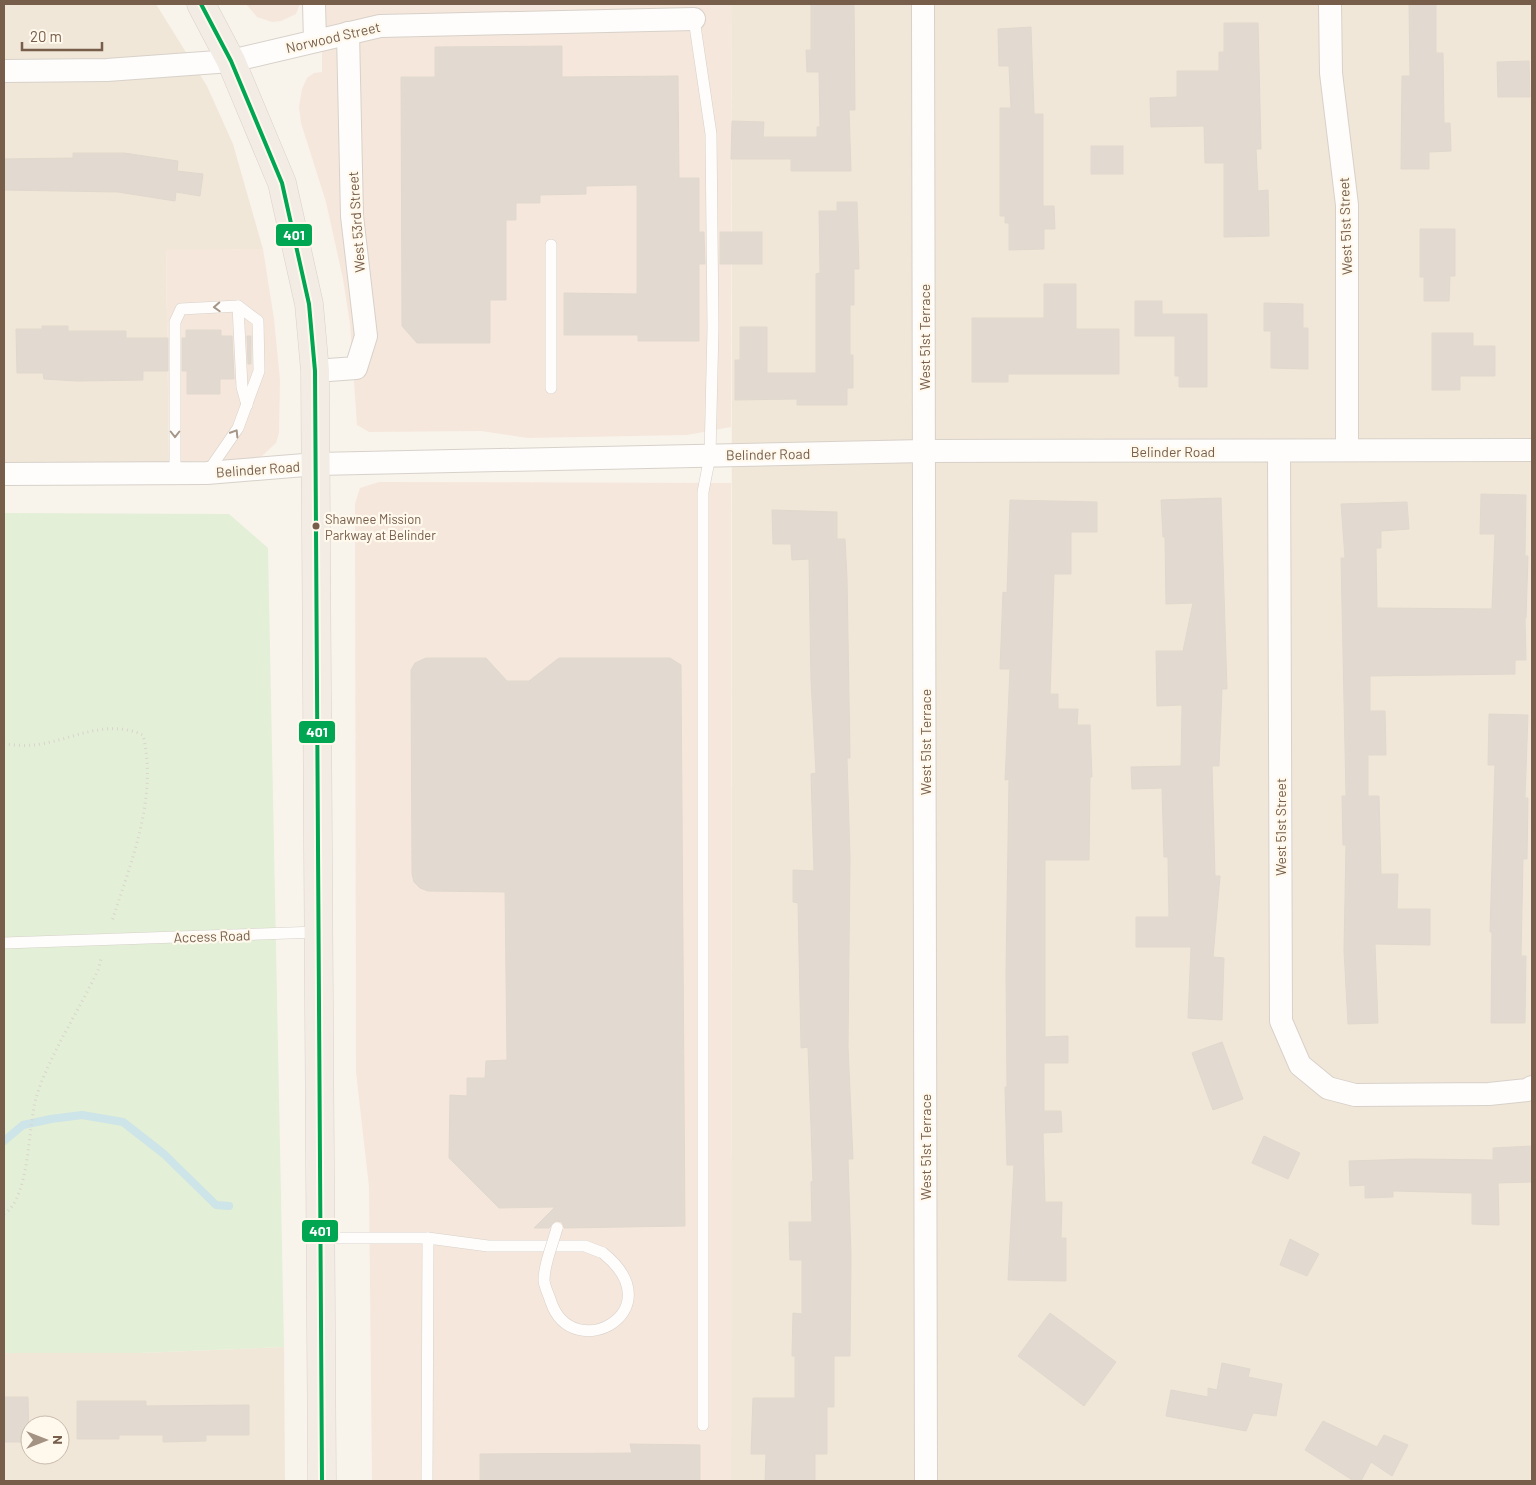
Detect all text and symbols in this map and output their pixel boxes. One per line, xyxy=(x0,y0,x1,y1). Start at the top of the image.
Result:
street label: Norwood Street xyxy=(284,18,382,56)
scale bar xyxy=(22,20,102,52)
text: 20 m xyxy=(30,27,62,45)
street label: West 53rd Street xyxy=(344,171,368,273)
street label: West 51st Street xyxy=(1335,177,1355,275)
line badge: 401 xyxy=(275,223,313,247)
text: 401 xyxy=(283,226,305,243)
street label: West 51st Terrace xyxy=(916,284,933,390)
one-way arrow xyxy=(213,302,221,313)
one-way arrow xyxy=(228,429,238,438)
one-way arrow xyxy=(170,430,180,438)
street label: Belinder Road xyxy=(1131,443,1215,460)
street label: Belinder Road xyxy=(726,445,810,463)
street label: Belinder Road xyxy=(215,458,301,480)
place label: Shawnee Mission Parkway at Belinder xyxy=(325,511,436,543)
marker: Shawnee Mission Parkway at Belinder xyxy=(311,521,321,531)
street label: West 51st Terrace xyxy=(917,689,934,795)
line badge: 401 xyxy=(298,720,336,744)
text: 401 xyxy=(306,723,328,740)
street label: West 51st Street xyxy=(1272,778,1289,876)
street label: Access Road xyxy=(173,926,251,946)
street label: West 51st Terrace xyxy=(917,1094,934,1200)
line badge: 401 xyxy=(301,1219,339,1243)
text: 401 xyxy=(309,1222,331,1239)
north arrow xyxy=(20,1415,70,1465)
text: N xyxy=(50,1435,67,1445)

